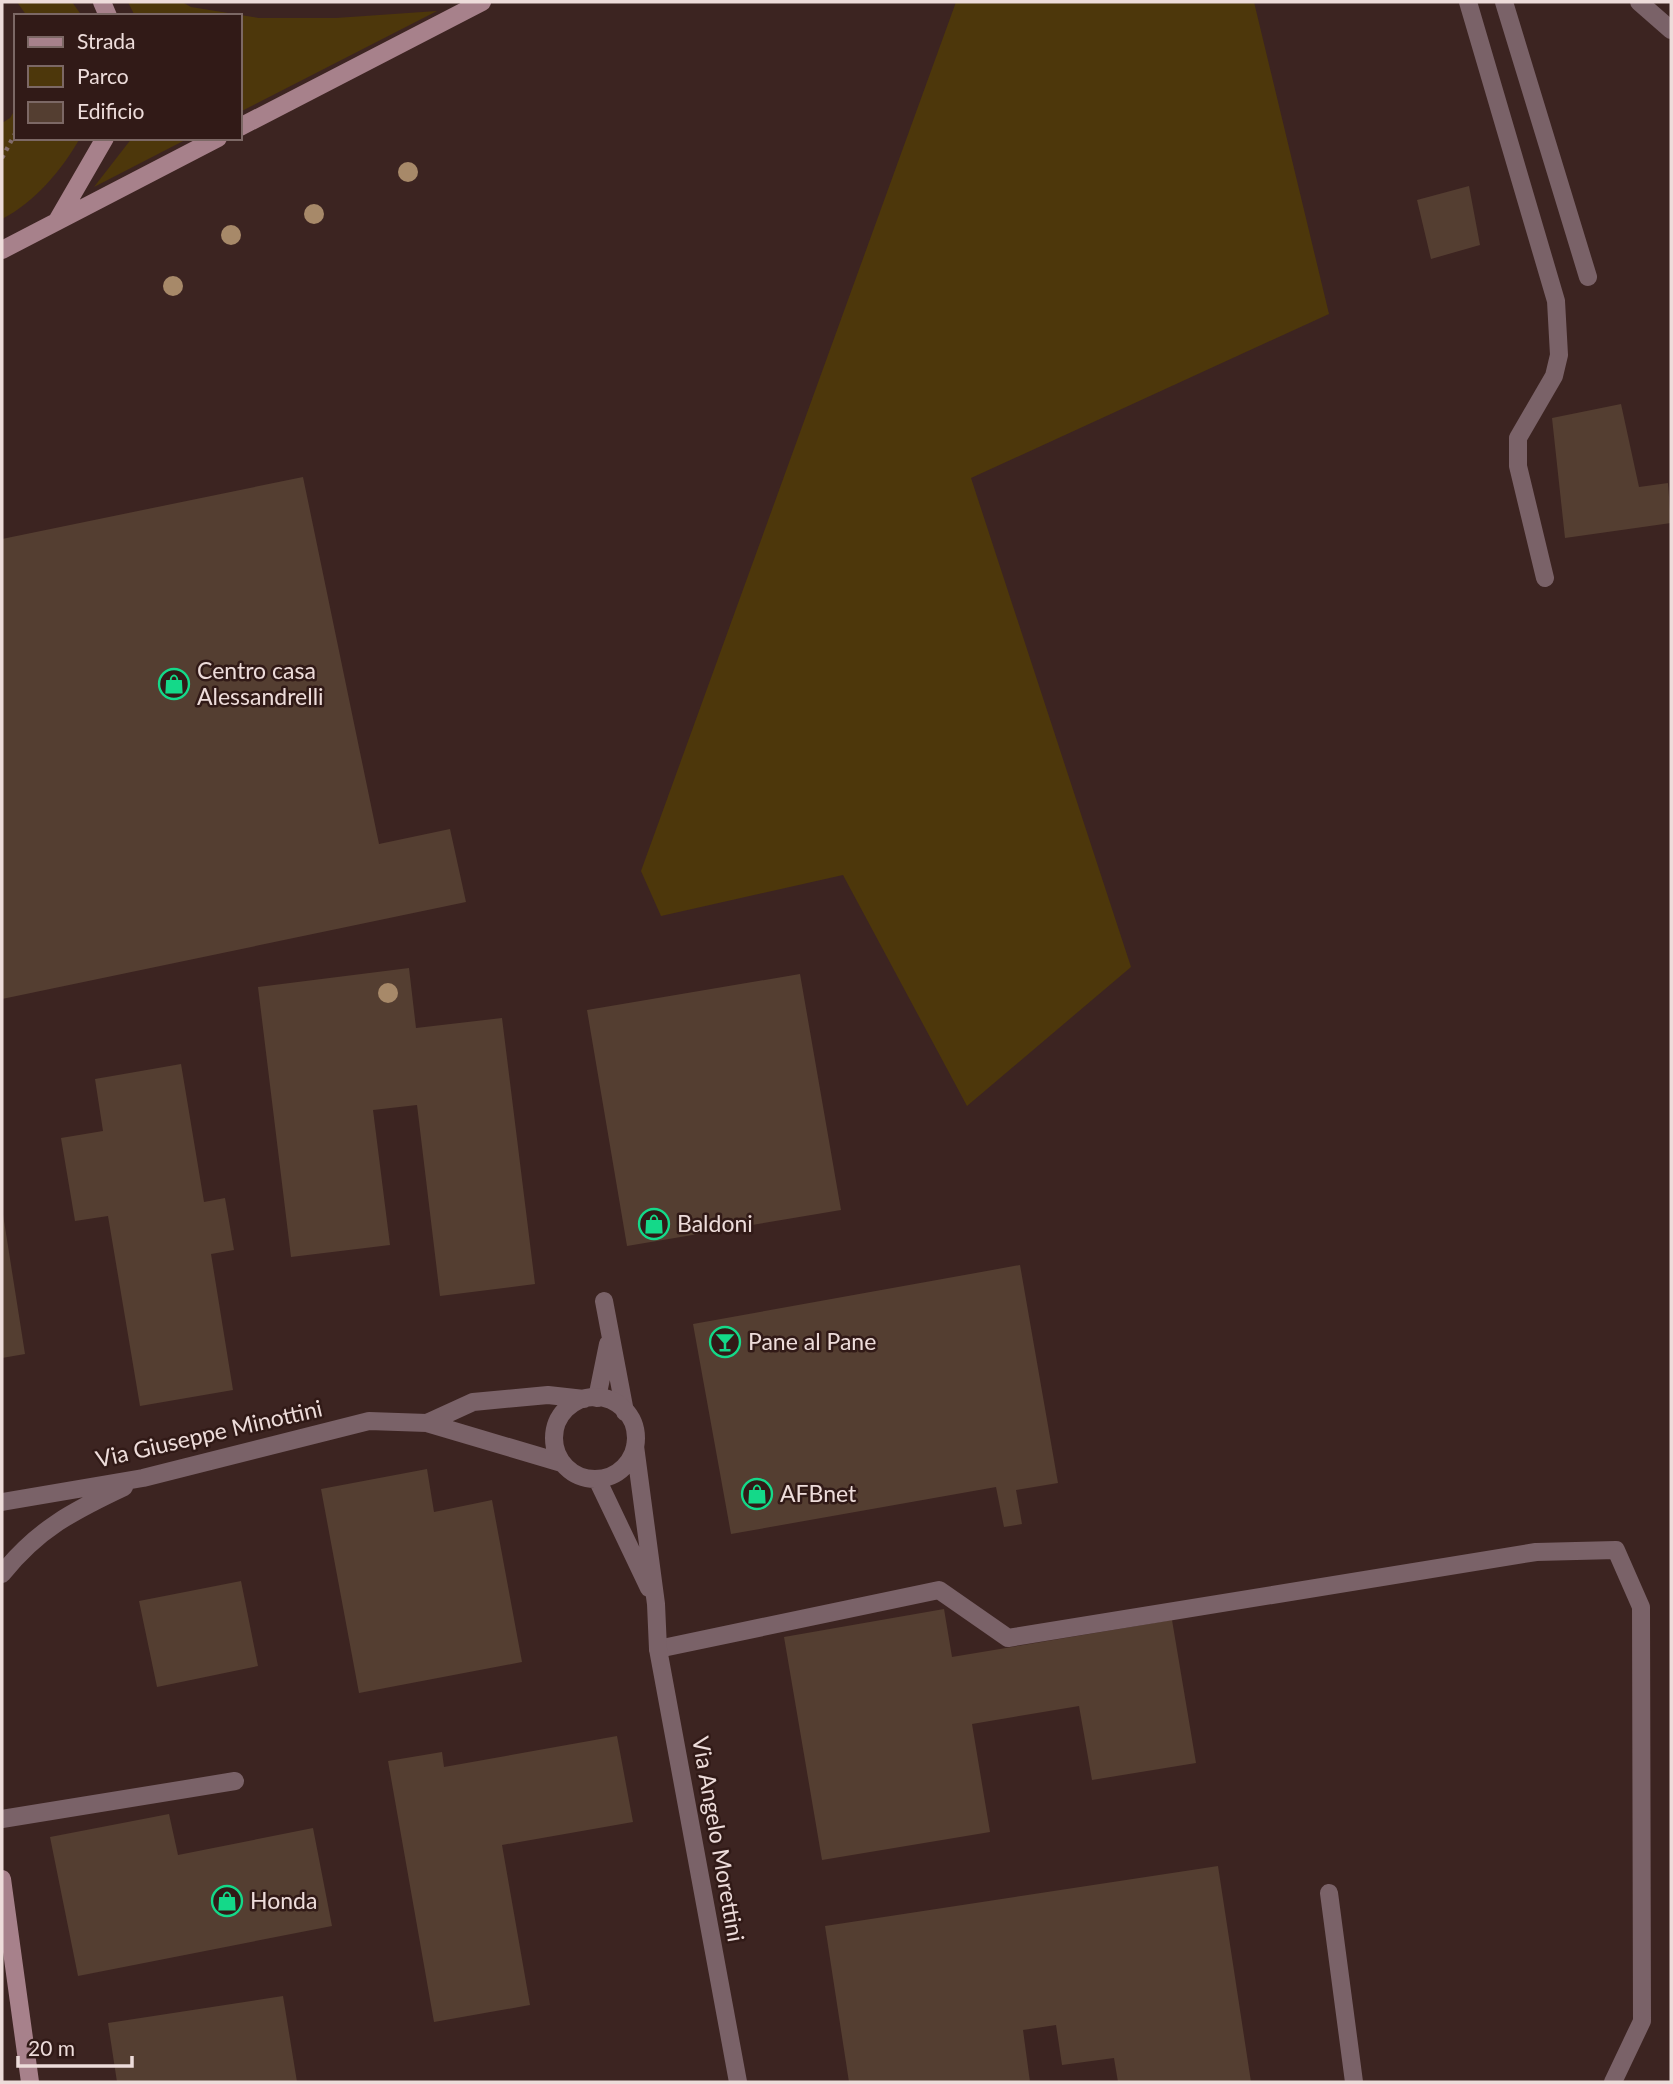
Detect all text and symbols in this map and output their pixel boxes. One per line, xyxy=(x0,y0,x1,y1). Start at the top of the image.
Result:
legend xyxy=(14,14,242,140)
text: Strada xyxy=(77,28,136,53)
text: Parco xyxy=(77,63,129,88)
text: Edificio xyxy=(77,98,145,123)
place label: Centro casa Alessandrelli xyxy=(197,656,324,710)
shop icon: Centro casa Alessandrelli xyxy=(157,667,191,701)
shop icon: Baldoni xyxy=(637,1207,671,1241)
place label: Baldoni xyxy=(677,1209,753,1237)
bar icon: Pane al Pane xyxy=(708,1325,742,1359)
place label: Pane al Pane xyxy=(748,1327,876,1355)
street label: Via Giuseppe Minottini xyxy=(93,1393,325,1473)
shop icon: AFBnet xyxy=(740,1477,774,1511)
place label: AFBnet xyxy=(780,1479,857,1507)
street label: Via Angelo Morettini xyxy=(687,1734,751,1944)
shop icon: Honda xyxy=(210,1884,244,1918)
place label: Honda xyxy=(250,1886,317,1914)
scale bar xyxy=(18,2024,131,2068)
text: 20 m xyxy=(28,2035,75,2060)

